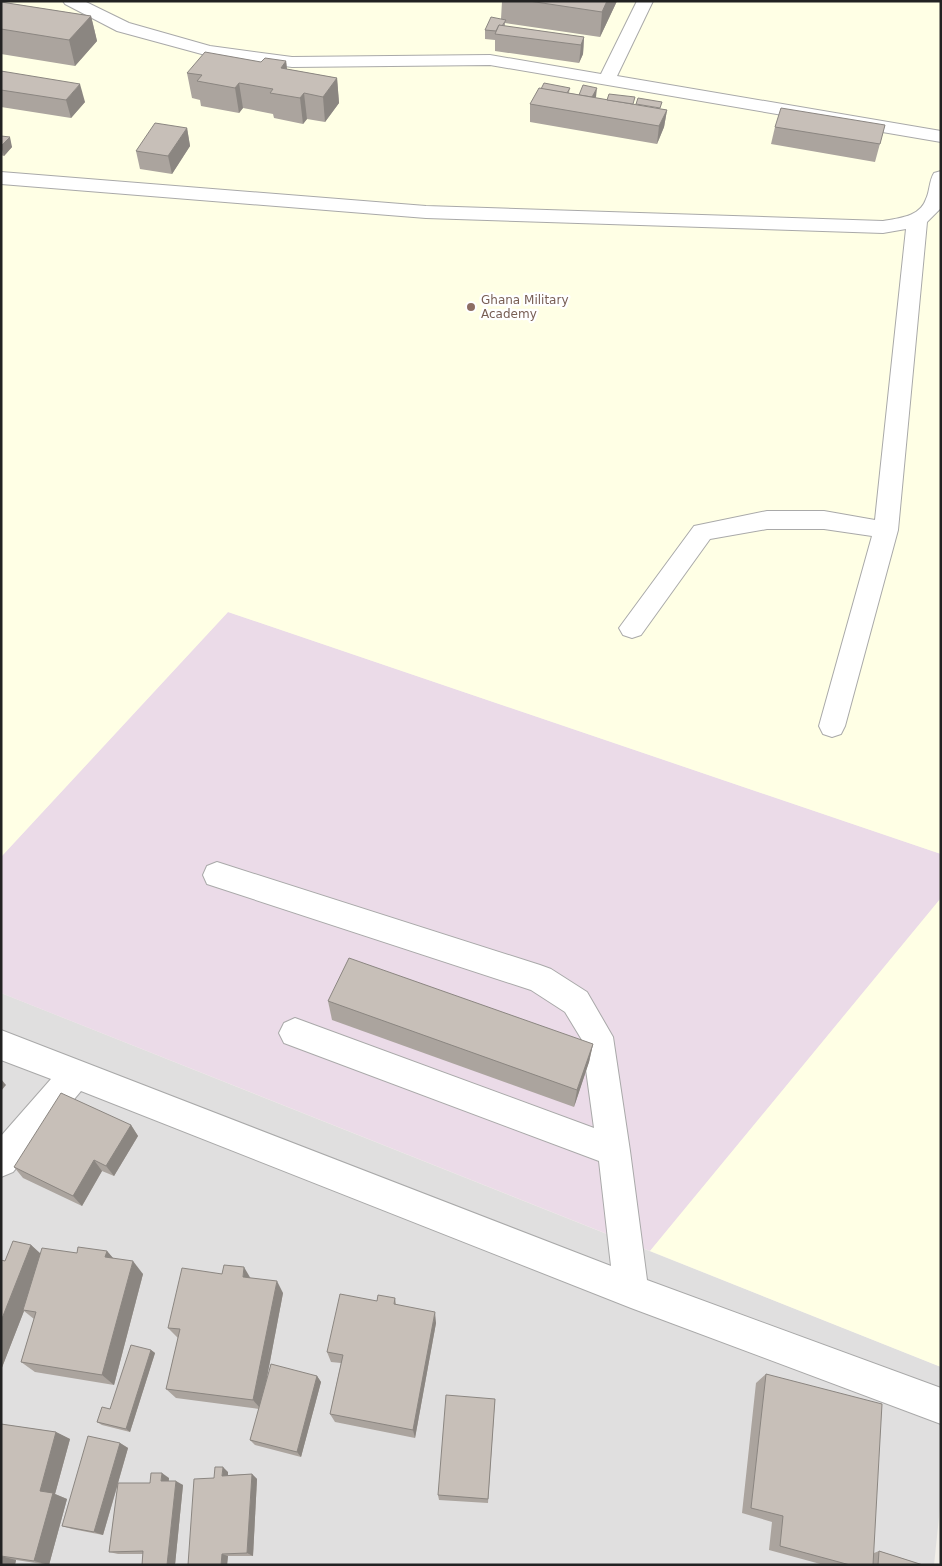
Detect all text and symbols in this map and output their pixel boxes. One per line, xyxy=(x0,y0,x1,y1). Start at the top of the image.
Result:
place label: Ghana Military Academy xyxy=(481,293,568,321)
marker: Ghana Military Academy xyxy=(465,301,477,313)

